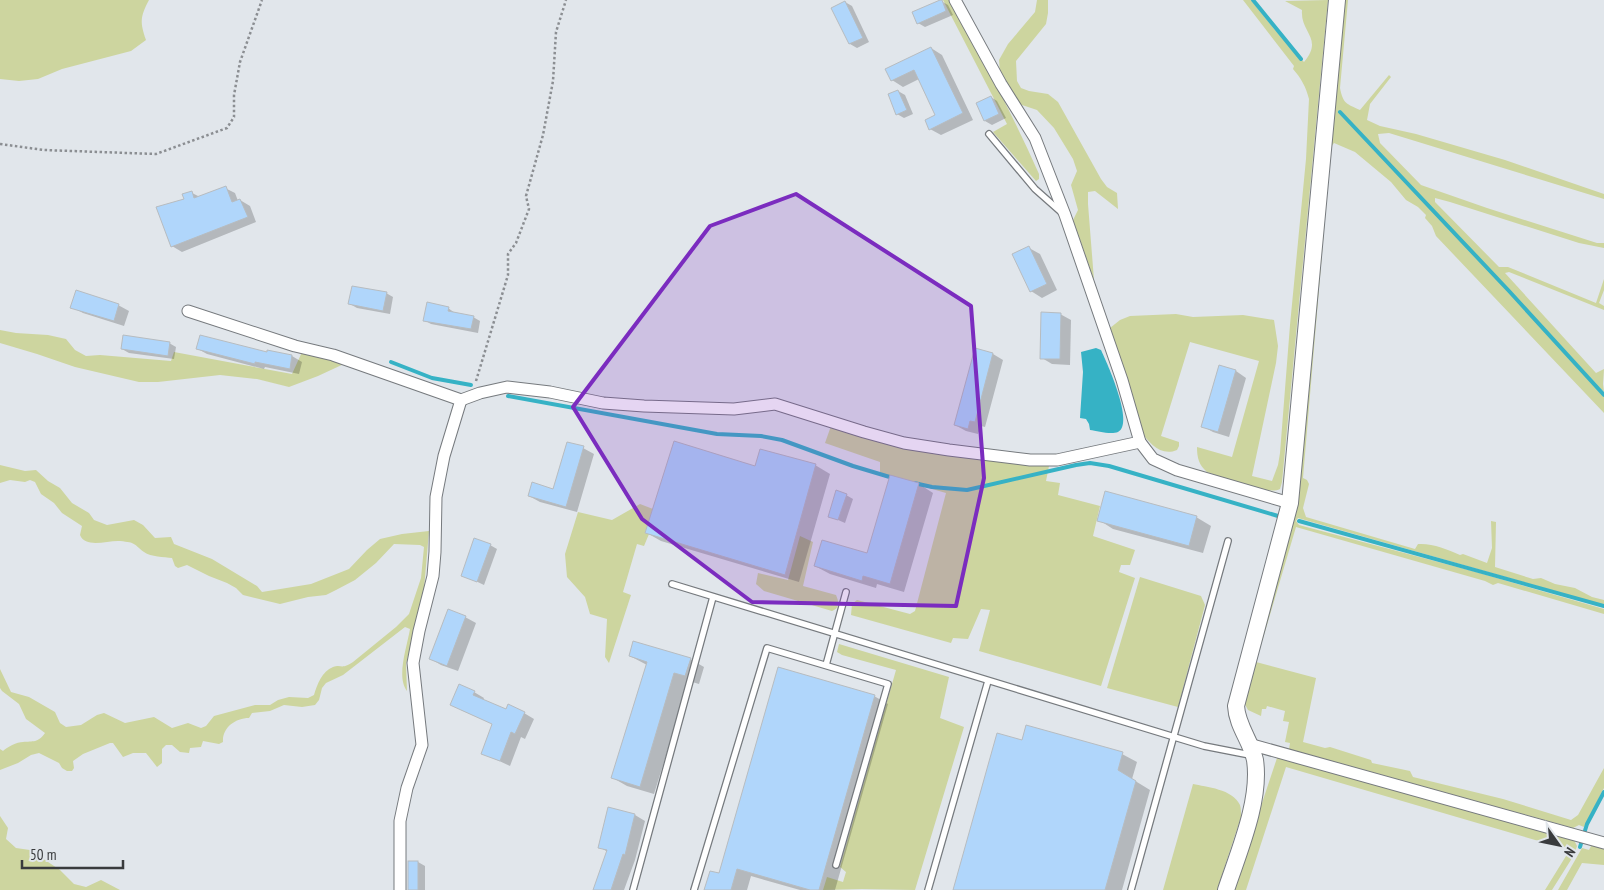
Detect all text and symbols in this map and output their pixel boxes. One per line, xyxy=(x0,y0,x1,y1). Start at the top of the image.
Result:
north arrow xyxy=(1534,820,1584,870)
scale bar xyxy=(22,838,124,870)
text: N xyxy=(1560,844,1580,860)
text: 50 m xyxy=(30,845,56,864)

